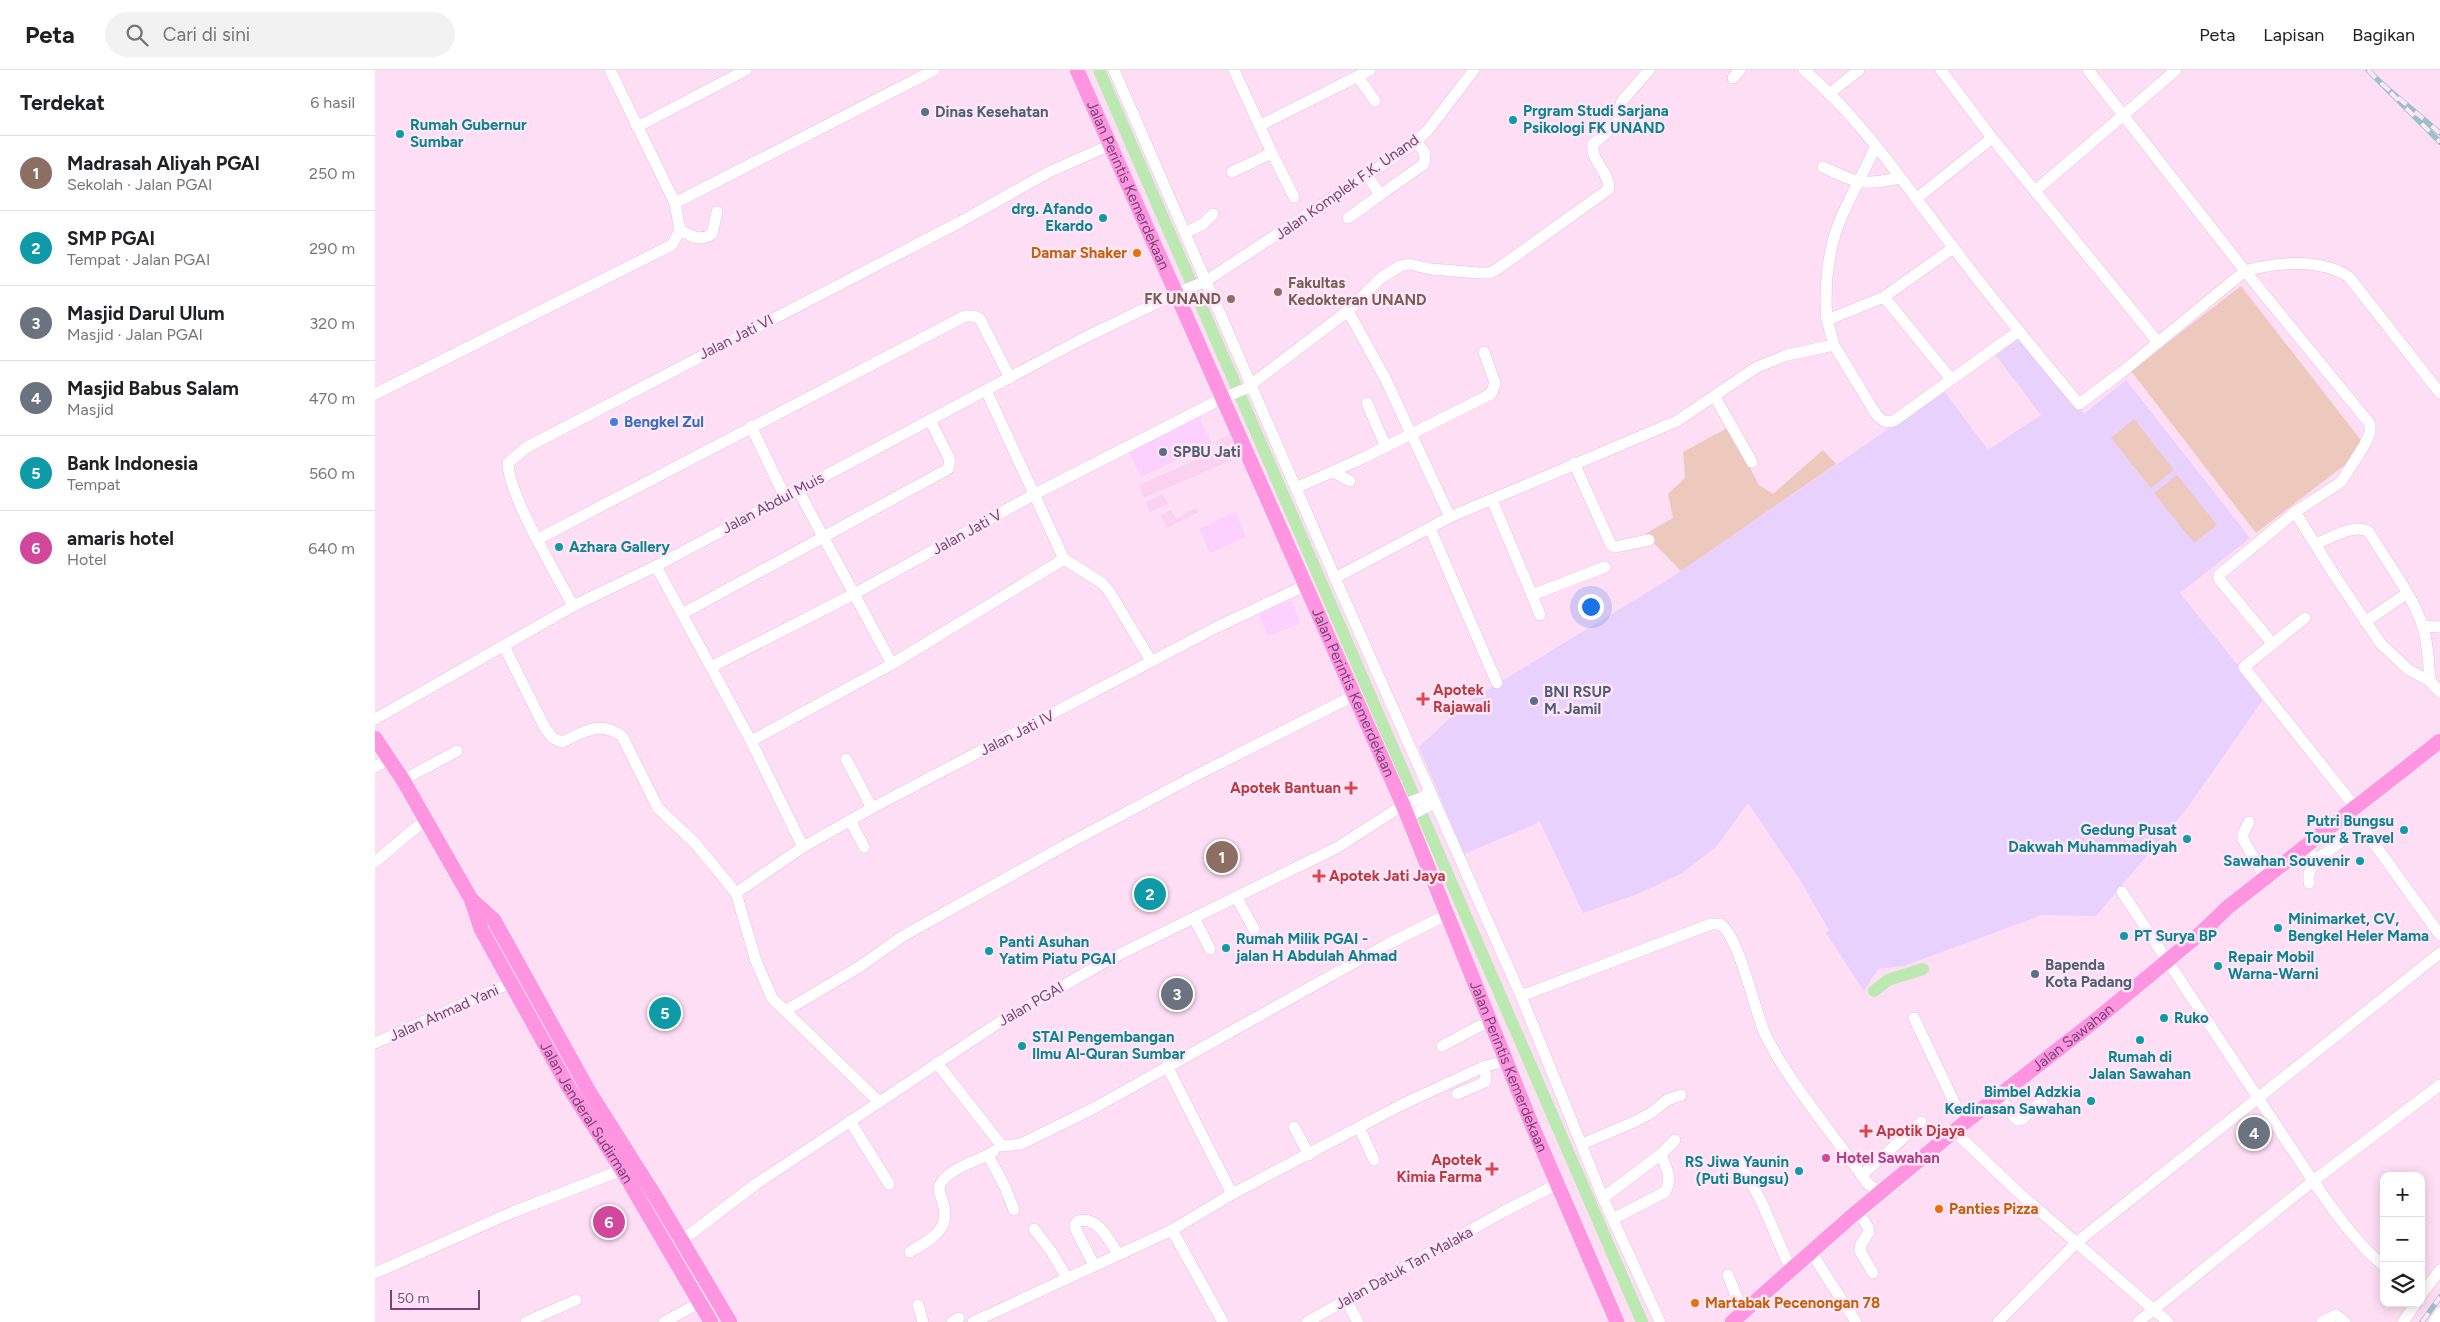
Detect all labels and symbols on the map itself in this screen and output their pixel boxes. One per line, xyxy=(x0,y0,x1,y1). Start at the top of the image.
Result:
street label: Jalan Perintis Kemerdekaan xyxy=(1083,98,1173,273)
place label: Prgram Studi Sarjana Psikologi FK UNAND xyxy=(1523,102,1669,137)
place label: Dinas Kesehatan xyxy=(935,103,1049,121)
marker: Dinas Kesehatan xyxy=(919,106,931,118)
marker: Prgram Studi Sarjana Psikologi FK UNAND xyxy=(1507,114,1519,126)
place label: Rumah Gubernur Sumbar xyxy=(410,116,527,151)
marker: Rumah Gubernur Sumbar xyxy=(394,128,406,140)
street label: Jalan Komplek F.K. Unand xyxy=(1272,131,1422,243)
place label: drg. Afando Ekardo xyxy=(1012,200,1093,235)
marker: drg. Afando Ekardo xyxy=(1097,212,1109,224)
place label: Damar Shaker xyxy=(1031,244,1127,262)
marker: Damar Shaker xyxy=(1131,247,1143,259)
place label: Fakultas Kedokteran UNAND xyxy=(1288,274,1427,309)
marker: Fakultas Kedokteran UNAND xyxy=(1272,286,1284,298)
place label: FK UNAND xyxy=(1144,290,1221,308)
marker: FK UNAND xyxy=(1225,293,1237,305)
street label: Jalan Jati VI xyxy=(696,311,776,363)
place label: Bengkel Zul xyxy=(624,413,704,431)
marker: Bengkel Zul xyxy=(608,416,620,428)
place label: SPBU Jati xyxy=(1173,443,1241,461)
marker: SPBU Jati xyxy=(1157,446,1169,458)
street label: Jalan Abdul Muis xyxy=(719,469,827,537)
street label: Jalan Jati V xyxy=(929,505,1006,559)
place label: Azhara Gallery xyxy=(569,538,670,556)
marker: Azhara Gallery xyxy=(553,541,565,553)
your location xyxy=(1578,594,1604,620)
street label: Jalan Perintis Kemerdekaan xyxy=(1308,605,1398,780)
place label: Apotek Rajawali xyxy=(1433,681,1491,716)
place label: BNI RSUP M. Jamil xyxy=(1544,683,1611,718)
marker: Apotek Rajawali xyxy=(1417,693,1429,705)
marker: BNI RSUP M. Jamil xyxy=(1528,695,1540,707)
street label: Jalan Jati IV xyxy=(977,706,1058,759)
place label: Apotek Bantuan xyxy=(1230,779,1341,797)
marker: Apotek Bantuan xyxy=(1345,782,1357,794)
place label: Putri Bungsu Tour & Travel xyxy=(2305,812,2394,847)
place label: Gedung Pusat Dakwah Muhammadiyah xyxy=(2008,821,2177,856)
marker: Putri Bungsu Tour & Travel xyxy=(2398,824,2410,836)
marker: Gedung Pusat Dakwah Muhammadiyah xyxy=(2181,833,2193,845)
pin: 1 xyxy=(1206,838,1238,876)
place label: Sawahan Souvenir xyxy=(2223,852,2350,870)
marker: Sawahan Souvenir xyxy=(2354,855,2366,867)
place label: Apotek Jati Jaya xyxy=(1329,867,1446,885)
marker: Apotek Jati Jaya xyxy=(1313,870,1325,882)
pin: 2 xyxy=(1134,875,1166,913)
place label: Minimarket, CV, Bengkel Heler Mama xyxy=(2288,910,2429,945)
marker: Minimarket, CV, Bengkel Heler Mama xyxy=(2272,922,2284,934)
place label: PT Surya BP xyxy=(2134,927,2217,945)
place label: Rumah Milik PGAI - jalan H Abdulah Ahmad xyxy=(1235,930,1397,965)
marker: PT Surya BP xyxy=(2118,930,2130,942)
place label: Panti Asuhan Yatim Piatu PGAI xyxy=(999,933,1116,968)
marker: Rumah Milik PGAI - jalan H Abdulah Ahmad xyxy=(1220,942,1232,954)
marker: Panti Asuhan Yatim Piatu PGAI xyxy=(983,945,995,957)
place label: Repair Mobil Warna-Warni xyxy=(2228,948,2319,983)
place label: Bapenda Kota Padang xyxy=(2045,956,2132,991)
marker: Repair Mobil Warna-Warni xyxy=(2212,960,2224,972)
marker: Bapenda Kota Padang xyxy=(2029,968,2041,980)
pin: 3 xyxy=(1161,975,1193,1013)
street label: Jalan PGAI xyxy=(995,978,1067,1030)
street label: Jalan Perintis Kemerdekaan xyxy=(1466,978,1551,1155)
street label: Jalan Ahmad Yani xyxy=(387,981,501,1045)
pin: 5 xyxy=(649,994,681,1032)
street label: Jalan Sawahan xyxy=(2028,1000,2117,1075)
place label: Ruko xyxy=(2174,1009,2209,1027)
marker: Ruko xyxy=(2158,1012,2170,1024)
place label: STAI Pengembangan Ilmu Al-Quran Sumbar xyxy=(1032,1028,1185,1063)
marker: Rumah di Jalan Sawahan xyxy=(2134,1034,2146,1046)
street label: Jalan Jenderal Sudirman xyxy=(536,1039,637,1187)
marker: STAI Pengembangan Ilmu Al-Quran Sumbar xyxy=(1016,1040,1028,1052)
place label: Rumah di Jalan Sawahan xyxy=(2089,1048,2191,1083)
place label: Bimbel Adzkia Kedinasan Sawahan xyxy=(1944,1083,2081,1118)
marker: Bimbel Adzkia Kedinasan Sawahan xyxy=(2085,1095,2097,1107)
pin: 4 xyxy=(2238,1114,2270,1152)
place label: Apotik Djaya xyxy=(1876,1122,1965,1140)
marker: Apotik Djaya xyxy=(1860,1125,1872,1137)
place label: Hotel Sawahan xyxy=(1836,1149,1940,1167)
place label: Apotek Kimia Farma xyxy=(1397,1151,1482,1186)
marker: Hotel Sawahan xyxy=(1820,1152,1832,1164)
place label: RS Jiwa Yaunin (Puti Bungsu) xyxy=(1685,1153,1789,1188)
marker: Apotek Kimia Farma xyxy=(1486,1163,1498,1175)
marker: RS Jiwa Yaunin (Puti Bungsu) xyxy=(1793,1165,1805,1177)
place label: Panties Pizza xyxy=(1949,1200,2039,1218)
pin: 6 xyxy=(593,1203,625,1241)
marker: Panties Pizza xyxy=(1933,1203,1945,1215)
street label: Jalan Datuk Tan Malaka xyxy=(1332,1223,1476,1313)
scale bar xyxy=(390,1287,480,1310)
place label: Martabak Pecenongan 78 xyxy=(1705,1294,1880,1312)
marker: Martabak Pecenongan 78 xyxy=(1689,1297,1701,1309)

